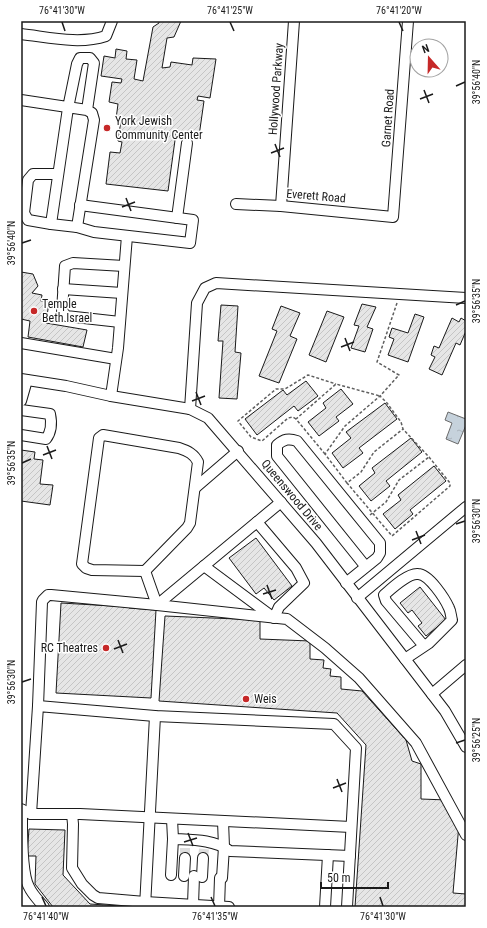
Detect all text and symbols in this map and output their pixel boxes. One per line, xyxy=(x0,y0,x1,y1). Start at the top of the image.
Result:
text: 76°41'30"W xyxy=(39,5,85,16)
text: 76°41'25"W xyxy=(207,5,253,16)
text: 76°41'20"W xyxy=(376,5,422,16)
north arrow xyxy=(409,38,449,78)
street label: Hollywood Parkway xyxy=(266,42,286,136)
text: N xyxy=(420,42,431,56)
text: 39°56'40"N xyxy=(471,60,482,104)
street label: Garnet Road xyxy=(379,88,397,148)
place label: York Jewish Community Center xyxy=(115,114,203,142)
marker: York Jewish Community Center xyxy=(102,123,112,133)
street label: Everett Road xyxy=(286,186,346,206)
text: 39°56'40"N xyxy=(6,221,17,265)
text: 39°56'35"N xyxy=(471,279,482,323)
place label: Temple Beth Israel xyxy=(42,297,92,325)
marker: Temple Beth Israel xyxy=(29,306,39,316)
text: 39°56'35"N xyxy=(6,441,17,485)
street label: Queenswood Drive xyxy=(258,457,326,534)
text: 39°56'30"N xyxy=(471,499,482,543)
place label: RC Theatres xyxy=(41,641,98,655)
marker: RC Theatres xyxy=(101,643,111,653)
text: 39°56'30"N xyxy=(6,660,17,704)
place label: Weis xyxy=(254,692,277,706)
marker: Weis xyxy=(241,694,251,704)
text: 39°56'25"N xyxy=(471,718,482,762)
scale bar xyxy=(321,864,388,890)
text: 50 m xyxy=(327,871,351,885)
text: 76°41'40"W xyxy=(23,911,69,922)
text: 76°41'35"W xyxy=(192,911,238,922)
text: 76°41'30"W xyxy=(360,911,406,922)

